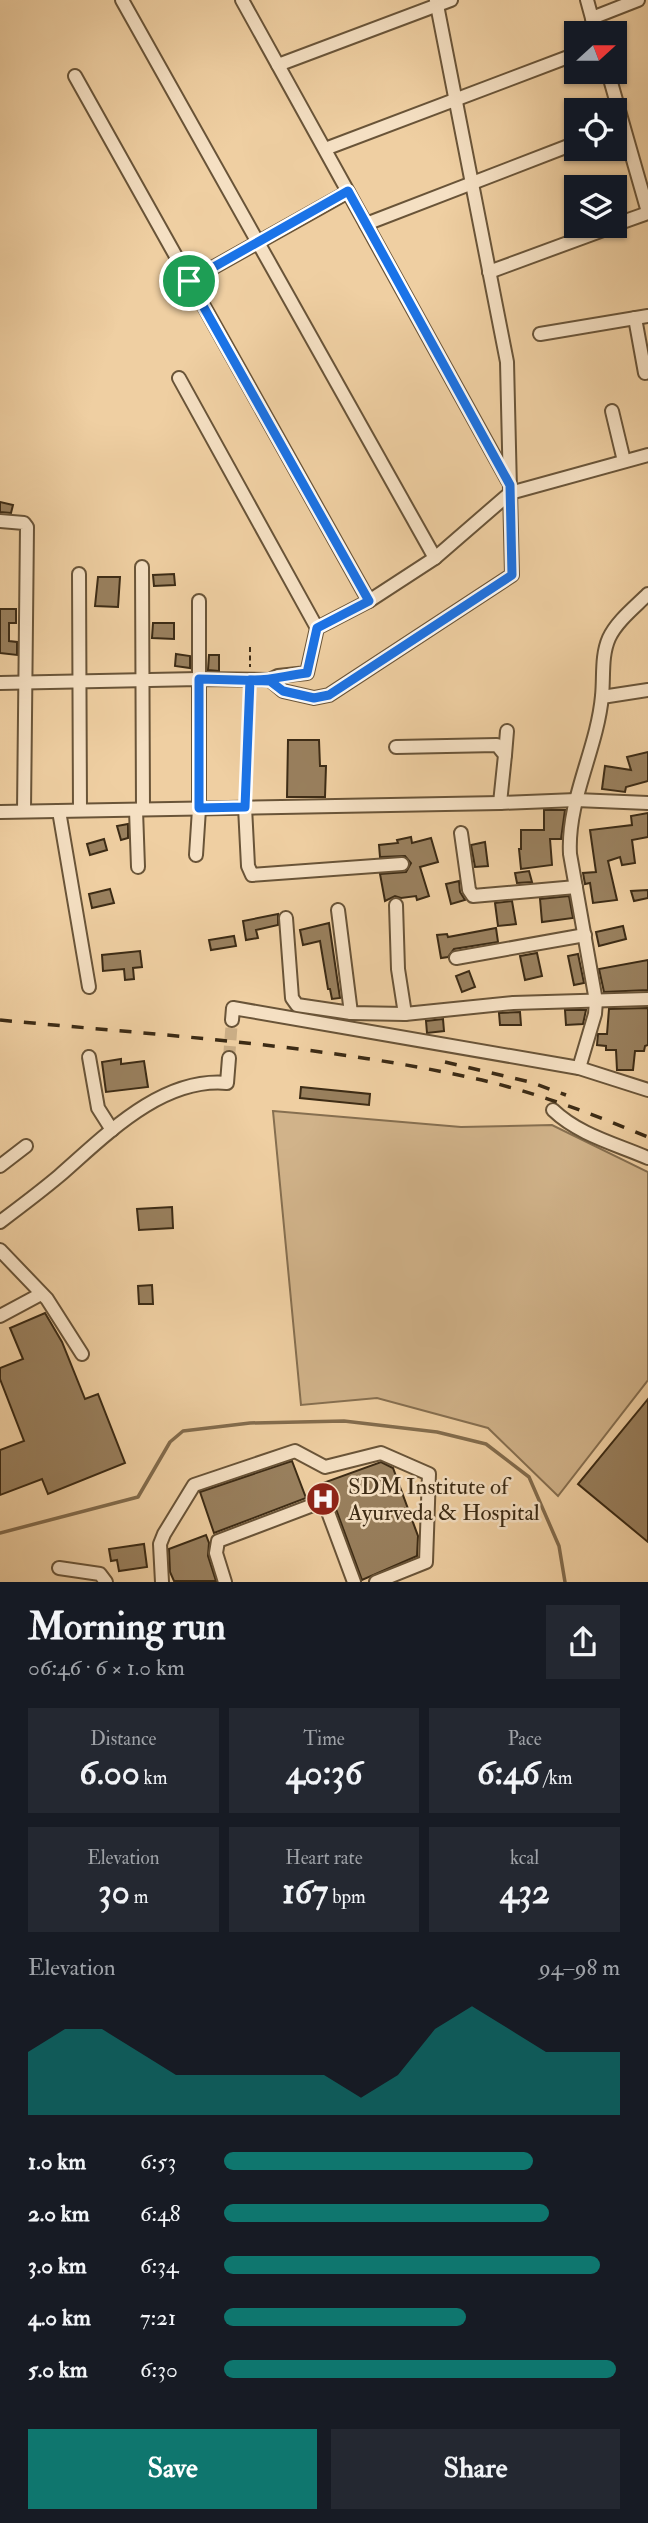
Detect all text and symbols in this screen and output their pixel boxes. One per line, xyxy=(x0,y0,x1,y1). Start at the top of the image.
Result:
north arrow xyxy=(564,21,626,84)
map controls xyxy=(564,21,627,238)
button: locate xyxy=(564,98,627,161)
button: layers xyxy=(564,175,627,238)
pin xyxy=(159,251,219,311)
icon: arrive xyxy=(170,262,208,300)
place label: SDM Institute of Ayurveda & Hospital xyxy=(347,1472,540,1528)
hospital icon: SDM Institute of Ayurveda & Hospital xyxy=(304,1480,342,1518)
text: Morning run xyxy=(28,1603,226,1651)
button: share xyxy=(546,1605,620,1679)
text: 06:46 · 6 × 1.0 km xyxy=(28,1653,185,1682)
text: Distance xyxy=(90,1727,157,1751)
text: Time xyxy=(303,1727,345,1751)
text: Pace xyxy=(508,1727,542,1751)
text: 6.00 xyxy=(79,1751,140,1795)
text: 40:36 xyxy=(286,1751,362,1795)
text: 6:46 xyxy=(477,1751,540,1795)
text: km xyxy=(140,1766,167,1790)
text: /km xyxy=(540,1766,572,1790)
text: Elevation xyxy=(87,1846,160,1870)
text: Heart rate xyxy=(285,1846,363,1870)
text: kcal xyxy=(510,1846,539,1870)
text: 30 xyxy=(98,1870,130,1914)
text: 167 xyxy=(282,1870,328,1914)
text: 432 xyxy=(500,1870,550,1914)
text: m xyxy=(130,1885,148,1909)
text: bpm xyxy=(328,1885,366,1909)
text: Elevation xyxy=(28,1953,116,1982)
text: 94–98 m xyxy=(539,1953,620,1982)
text: 1.0 km xyxy=(28,2147,86,2176)
text: 6:53 xyxy=(140,2147,176,2176)
text: 2.0 km xyxy=(28,2199,90,2228)
text: 6:48 xyxy=(140,2199,180,2228)
text: 3.0 km xyxy=(28,2251,87,2280)
text: 6:34 xyxy=(140,2251,178,2280)
text: 4.0 km xyxy=(28,2303,91,2332)
text: 7:21 xyxy=(140,2303,176,2332)
text: 5.0 km xyxy=(28,2355,88,2384)
text: 6:30 xyxy=(140,2355,178,2384)
button: Save xyxy=(28,2429,317,2509)
button: Share xyxy=(331,2429,620,2509)

